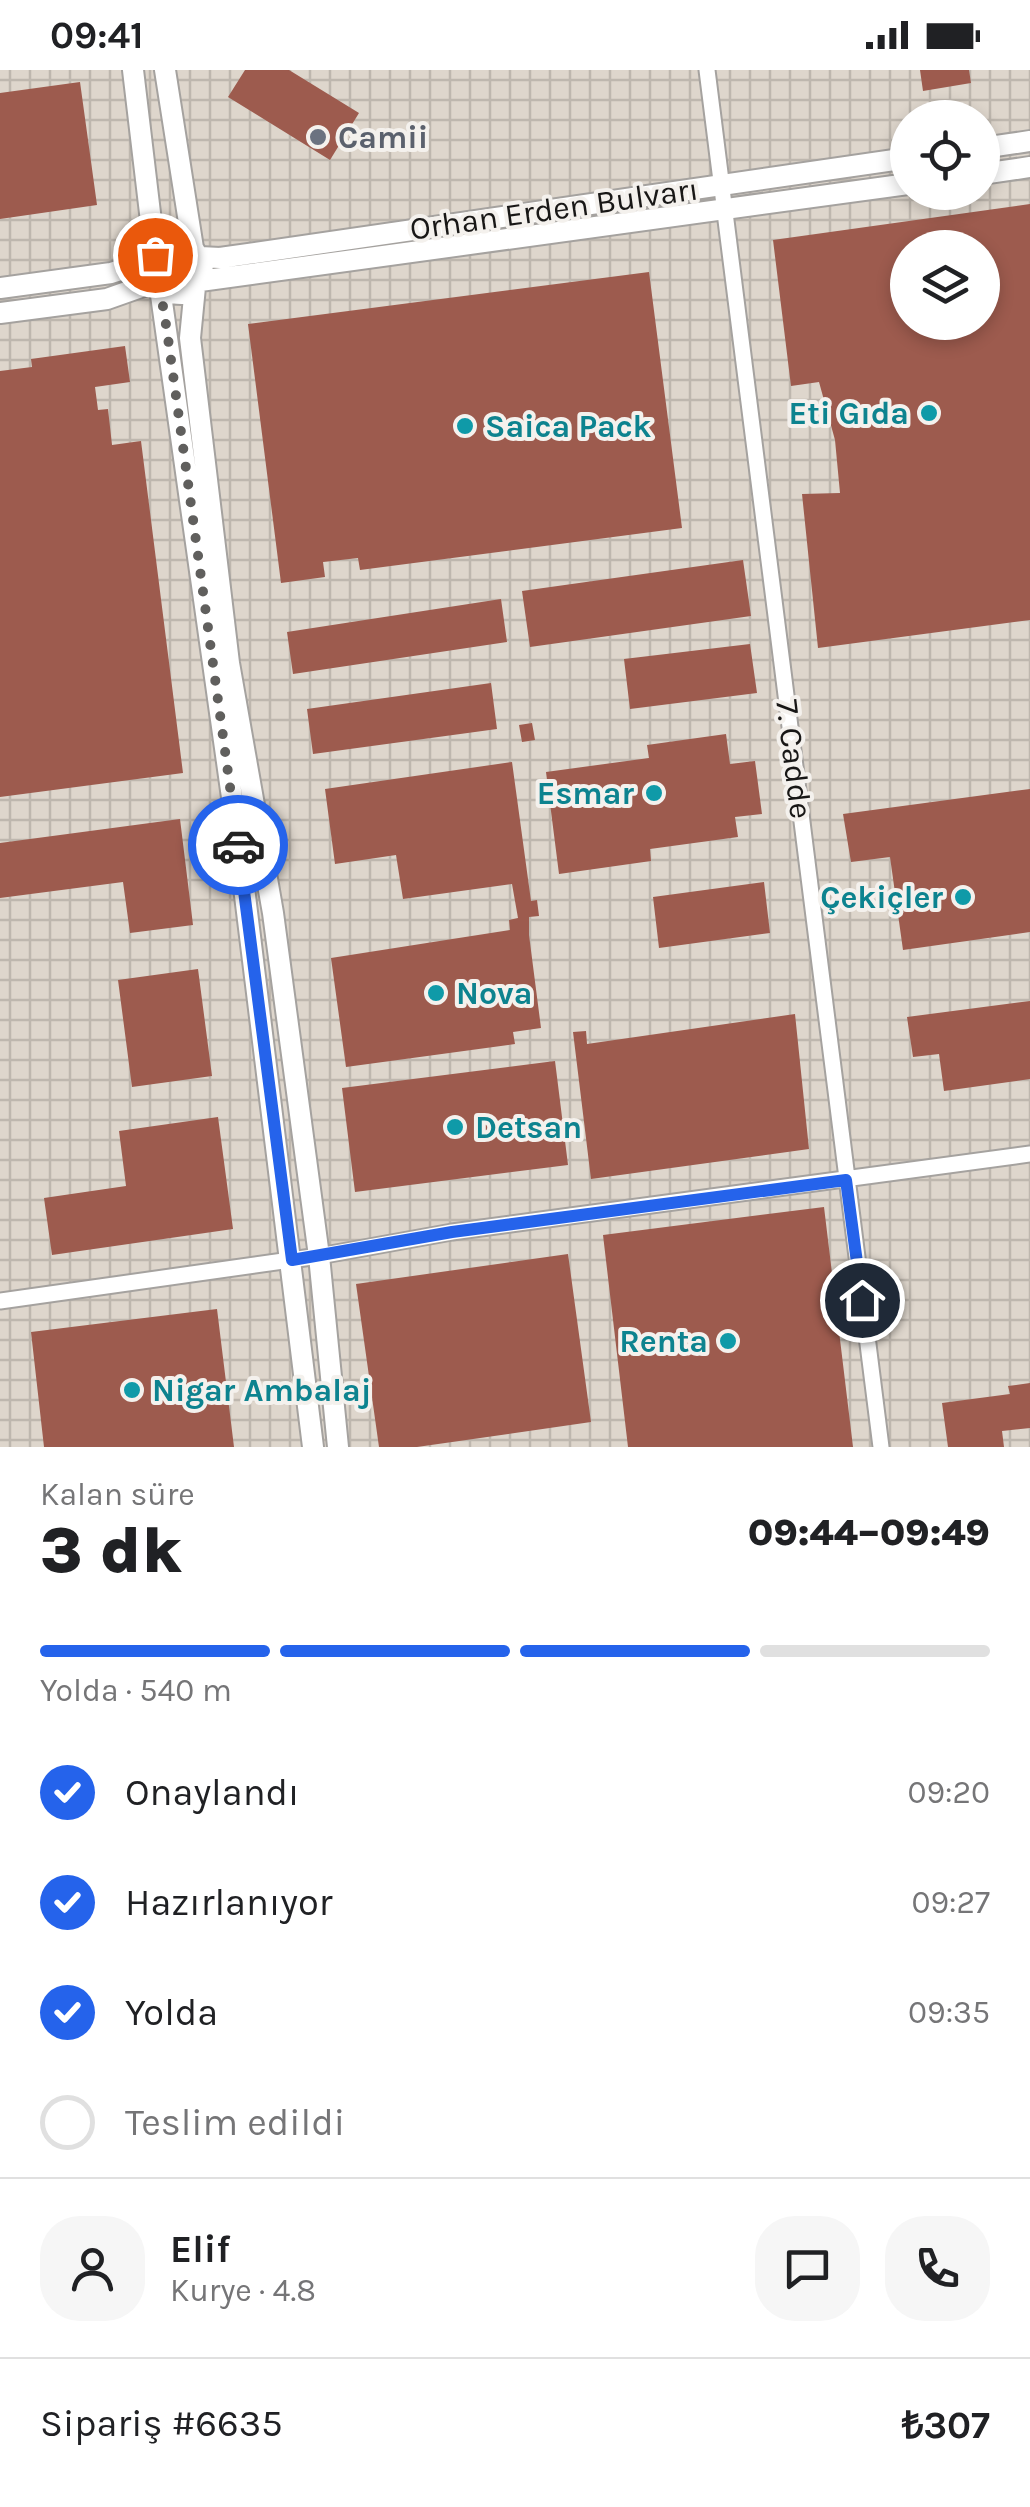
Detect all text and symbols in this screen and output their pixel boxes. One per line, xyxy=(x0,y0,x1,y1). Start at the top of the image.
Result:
text: 09:41 xyxy=(50,13,144,58)
map controls xyxy=(890,100,1000,340)
button: locate xyxy=(890,100,1000,210)
place label: Camii xyxy=(338,119,428,156)
marker: Camii xyxy=(307,126,329,148)
street label: Orhan Erden Bulvarı xyxy=(407,170,701,248)
pin xyxy=(113,213,198,298)
icon: bag xyxy=(128,228,183,283)
button: layers xyxy=(890,230,1000,340)
place label: Eti Gıda xyxy=(788,395,909,432)
marker: Eti Gıda xyxy=(918,402,940,424)
place label: Saica Pack xyxy=(485,408,652,445)
marker: Saica Pack xyxy=(454,415,476,437)
street label: 7. Cadde xyxy=(768,697,820,821)
place label: Esmar xyxy=(537,775,634,812)
marker: Esmar xyxy=(643,782,665,804)
courier xyxy=(188,795,288,895)
icon: car xyxy=(211,818,266,873)
place label: Çekiçler xyxy=(820,879,943,916)
marker: Çekiçler xyxy=(952,886,974,908)
place label: Nova xyxy=(456,975,532,1012)
marker: Nova xyxy=(425,982,447,1004)
place label: Detsan xyxy=(475,1109,582,1146)
marker: Detsan xyxy=(444,1116,466,1138)
pin xyxy=(820,1258,905,1343)
icon: home xyxy=(835,1273,890,1328)
place label: Renta xyxy=(619,1323,708,1360)
marker: Renta xyxy=(717,1330,739,1352)
place label: Nigar Ambalaj xyxy=(152,1372,371,1409)
marker: Nigar Ambalaj xyxy=(121,1379,143,1401)
text: Kalan süre xyxy=(40,1476,195,1513)
text: 09:44–09:49 xyxy=(748,1510,990,1555)
text: 3 dk xyxy=(40,1512,182,1588)
text: Yolda · 540 m xyxy=(40,1672,232,1709)
icon: check xyxy=(40,1765,95,1820)
text: Onaylandı xyxy=(125,1770,299,1815)
text: 09:20 xyxy=(908,1774,990,1811)
icon: check xyxy=(40,1875,95,1930)
text: Hazırlanıyor xyxy=(125,1880,332,1925)
text: 09:27 xyxy=(912,1884,990,1921)
icon: check xyxy=(40,1985,95,2040)
text: Yolda xyxy=(125,1990,218,2035)
text: 09:35 xyxy=(908,1994,990,2031)
text: Teslim edildi xyxy=(125,2100,345,2145)
button: person xyxy=(40,2216,145,2321)
button: chat xyxy=(755,2216,860,2321)
button: phone xyxy=(885,2216,990,2321)
text: Elif xyxy=(170,2227,230,2272)
text: Kurye · 4.8 xyxy=(170,2272,316,2309)
text: Sipariş #6635 xyxy=(40,2401,283,2446)
text: ₺307 xyxy=(902,2403,990,2448)

